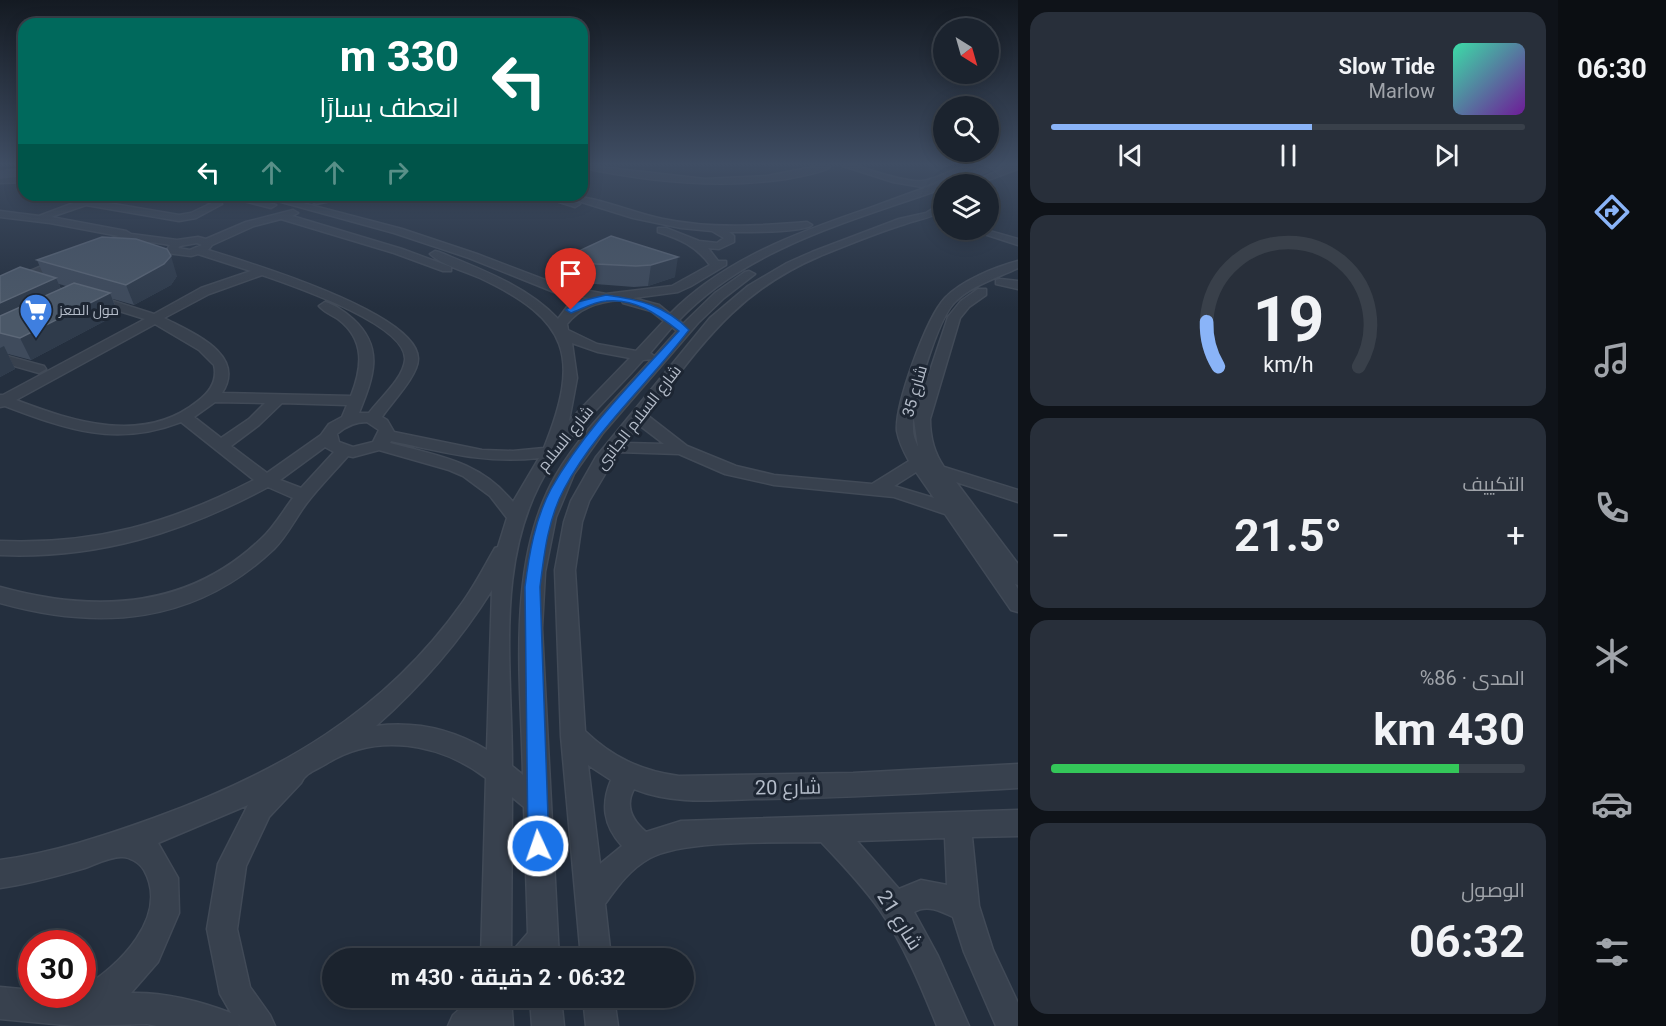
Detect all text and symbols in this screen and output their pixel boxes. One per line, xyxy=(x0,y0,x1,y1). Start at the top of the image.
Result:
north arrow xyxy=(933,18,999,84)
map controls xyxy=(933,18,999,240)
text: 330 m xyxy=(340,32,459,81)
icon: left xyxy=(480,42,558,120)
text: 06:30 xyxy=(1577,53,1647,85)
text: Slow Tide xyxy=(1338,54,1435,79)
text: Marlow xyxy=(1369,79,1435,103)
text: انعطف يسارًا xyxy=(319,92,459,124)
button: search xyxy=(933,96,999,162)
icon: previous xyxy=(1114,139,1147,172)
icon: pause xyxy=(1272,139,1305,172)
icon: next xyxy=(1430,139,1463,172)
icon: left xyxy=(192,156,225,189)
icon: ahead xyxy=(255,156,288,189)
icon: ahead xyxy=(318,156,351,189)
icon: right xyxy=(381,156,414,189)
button: layers xyxy=(933,174,999,240)
icon: directions xyxy=(1591,191,1633,233)
pin xyxy=(545,248,596,310)
icon: arrive xyxy=(554,257,587,290)
text: 19 xyxy=(1252,283,1324,356)
supermarket icon: مول المعز xyxy=(18,292,54,339)
place label: مول المعز xyxy=(58,302,119,319)
icon: music xyxy=(1591,339,1633,381)
text: km/h xyxy=(1263,353,1313,378)
street label: شارع السلام الجانبى xyxy=(592,361,687,475)
street label: شارع 35 xyxy=(898,363,933,420)
street label: شارع السلام xyxy=(533,402,599,476)
text: التكييف xyxy=(1462,472,1525,496)
icon: phone xyxy=(1591,487,1633,529)
text: 21.5° xyxy=(1234,509,1342,562)
text: − xyxy=(1051,516,1070,555)
text: + xyxy=(1506,516,1525,555)
icon: climate xyxy=(1591,635,1633,677)
text: المدى · 86% xyxy=(1420,666,1525,690)
text: 430 km xyxy=(1373,703,1525,756)
street label: شارع 20 xyxy=(755,774,821,802)
icon: car xyxy=(1591,783,1633,825)
position arrow xyxy=(506,814,570,878)
text: الوصول xyxy=(1461,878,1525,902)
street label: شارع 21 xyxy=(871,886,928,955)
text: 06:32 xyxy=(1409,915,1525,968)
speed limit sign: 30 xyxy=(18,930,96,1008)
icon: filters xyxy=(1591,931,1633,973)
text: 06:32 · 2 دقيقة · 430 m xyxy=(391,965,625,990)

